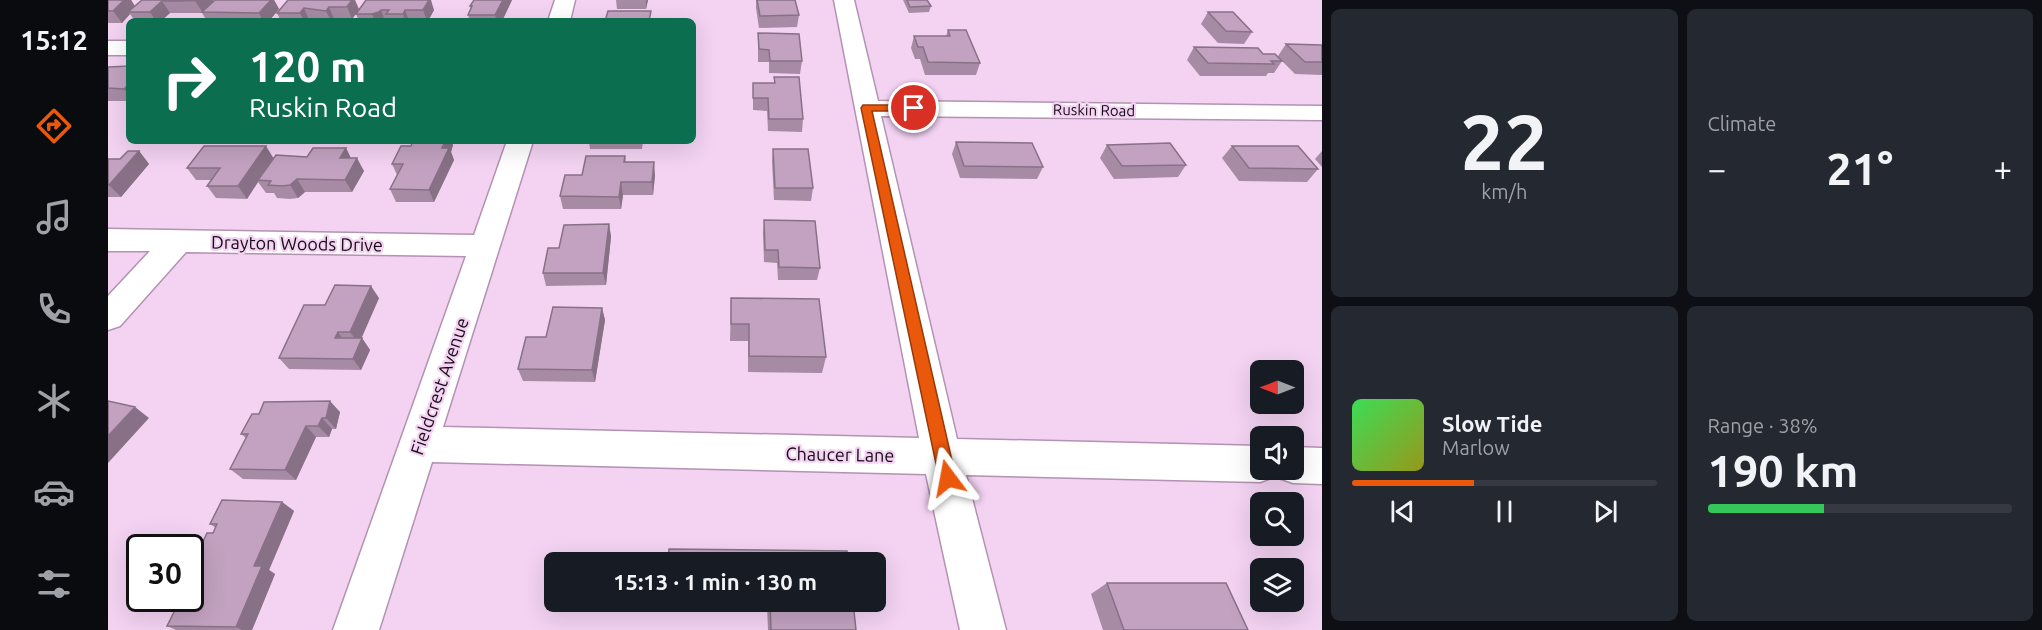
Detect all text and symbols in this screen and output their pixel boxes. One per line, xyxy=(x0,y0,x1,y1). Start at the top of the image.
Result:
text: 15:12 xyxy=(20,25,88,55)
icon: right xyxy=(150,42,228,120)
text: 120 m xyxy=(249,43,366,90)
pin xyxy=(888,82,939,133)
icon: arrive xyxy=(897,91,930,124)
text: Ruskin Road xyxy=(249,92,397,122)
text: 22 xyxy=(1460,97,1548,185)
street label: Ruskin Road xyxy=(1053,101,1135,119)
icon: directions xyxy=(33,105,75,147)
text: Climate xyxy=(1708,112,1776,135)
text: 21° xyxy=(1826,143,1893,194)
text: − xyxy=(1708,150,1726,187)
text: + xyxy=(1993,150,2012,187)
text: km/h xyxy=(1481,180,1527,203)
icon: music xyxy=(33,196,75,238)
street label: Drayton Woods Drive xyxy=(211,232,383,254)
icon: phone xyxy=(33,288,75,330)
street label: Fieldcrest Avenue xyxy=(406,315,472,457)
north arrow xyxy=(1250,360,1304,414)
map controls xyxy=(1250,360,1304,612)
icon: climate xyxy=(33,380,75,422)
text: Slow Tide xyxy=(1442,411,1542,436)
text: Range · 38% xyxy=(1708,414,1818,437)
button: sound xyxy=(1250,426,1304,480)
text: Marlow xyxy=(1442,436,1510,459)
street label: Chaucer Lane xyxy=(785,443,895,465)
text: 190 km xyxy=(1708,445,1858,496)
position arrow xyxy=(916,446,980,510)
icon: car xyxy=(33,471,75,513)
button: search xyxy=(1250,492,1304,546)
icon: previous xyxy=(1386,495,1419,528)
icon: pause xyxy=(1488,495,1521,528)
icon: next xyxy=(1589,495,1622,528)
speed limit sign: 30 xyxy=(126,534,204,612)
button: layers xyxy=(1250,558,1304,612)
icon: filters xyxy=(33,563,75,605)
text: 15:13 · 1 min · 130 m xyxy=(613,569,817,594)

